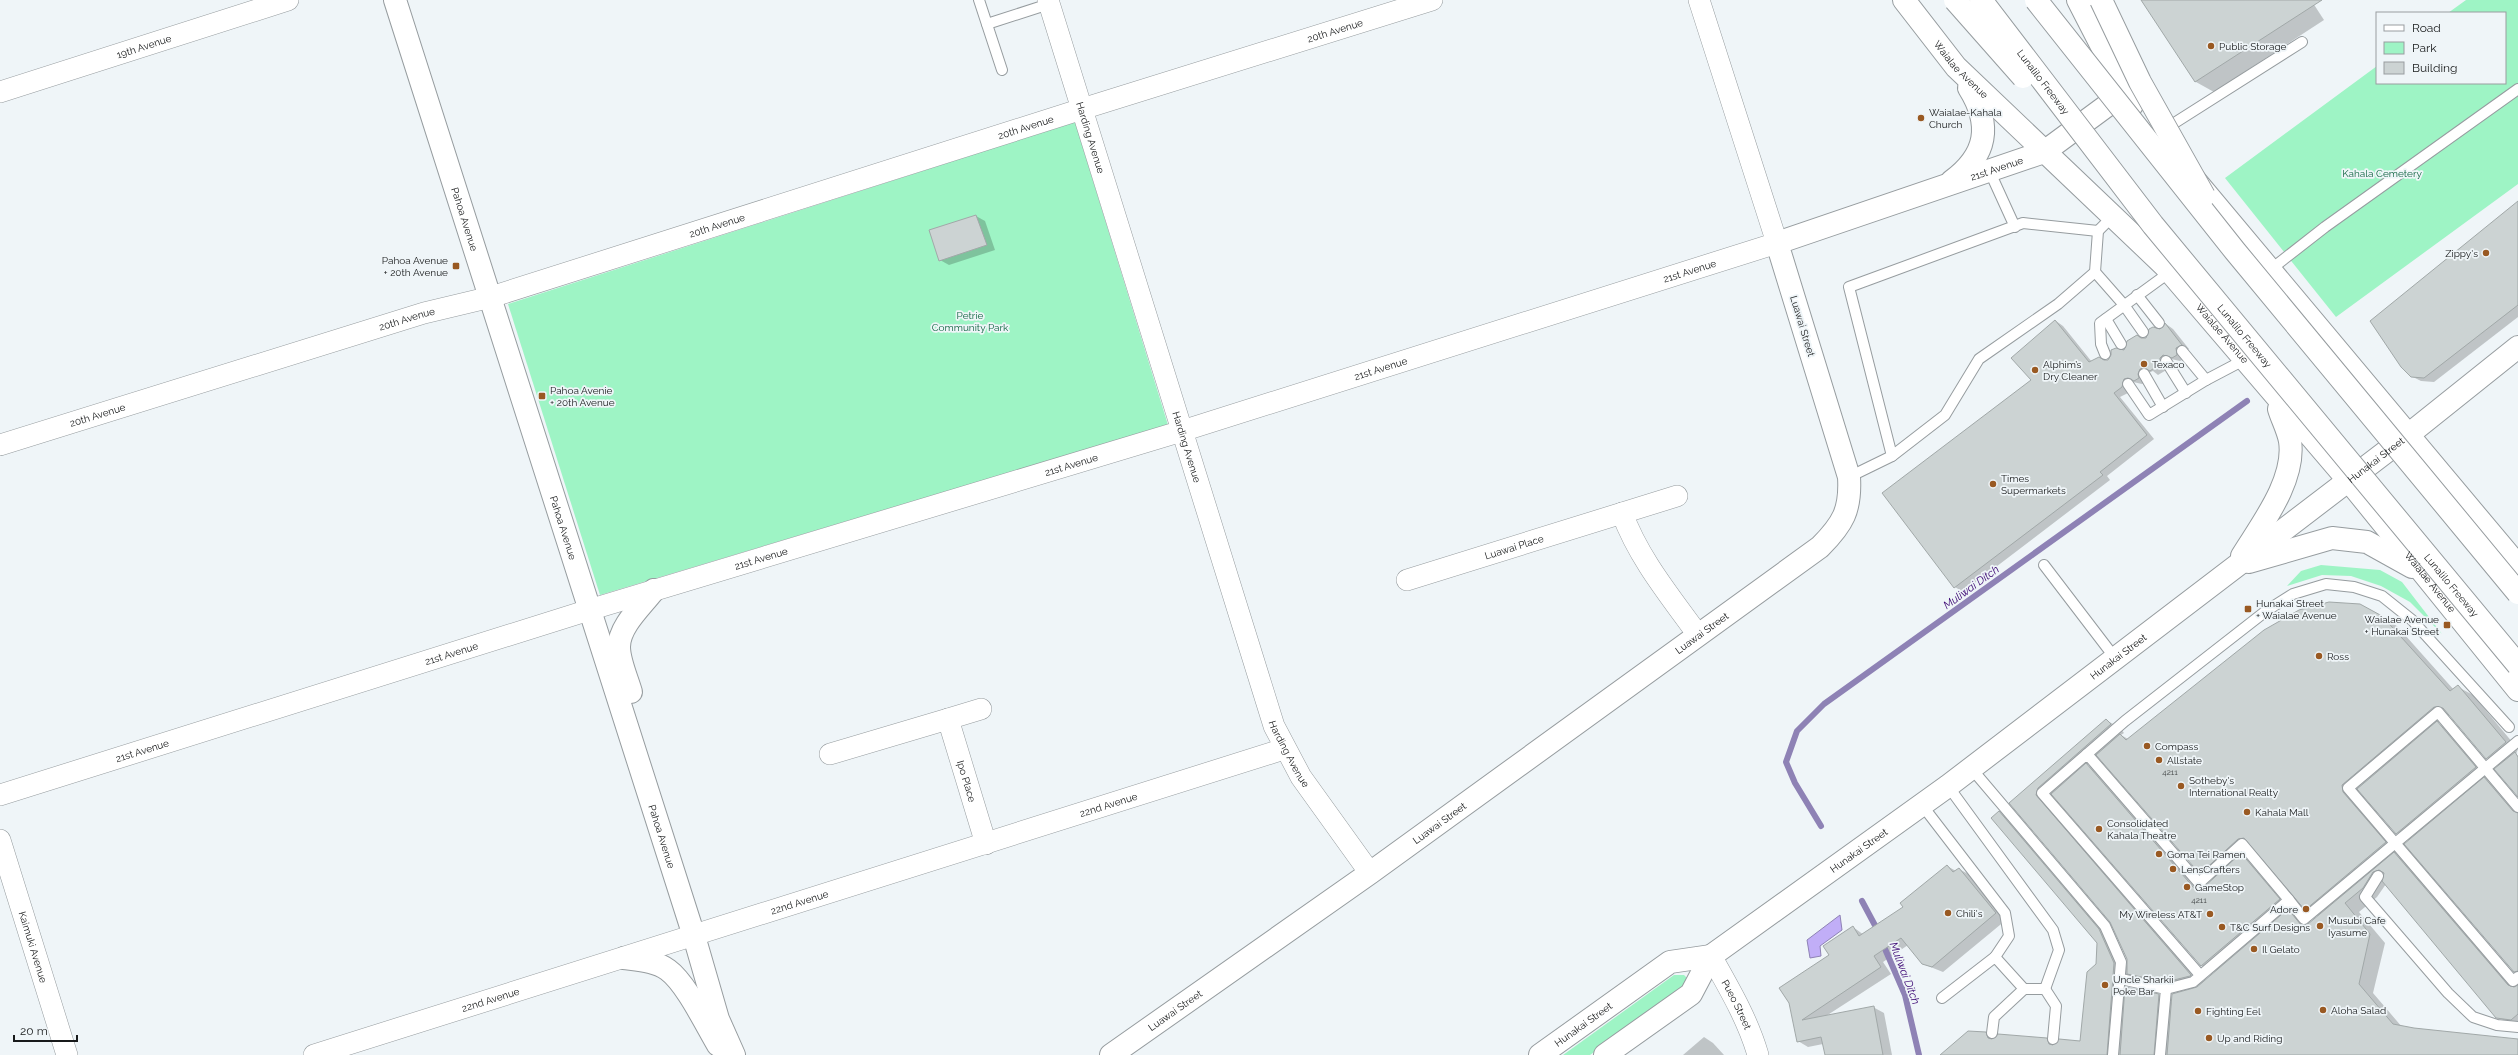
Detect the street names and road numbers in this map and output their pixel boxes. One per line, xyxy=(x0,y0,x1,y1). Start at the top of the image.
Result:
street label: 20th Avenue xyxy=(1306,17,1364,45)
street label: 19th Avenue xyxy=(115,33,173,60)
street label: Waialae Avenue xyxy=(1932,39,1990,101)
street label: Lunalilo Freeway xyxy=(2015,48,2072,117)
street label: Harding Avenue xyxy=(1074,101,1107,175)
street label: 20th Avenue xyxy=(997,113,1055,141)
street label: 21st Avenue xyxy=(1969,155,2025,183)
street label: Pahoa Avenue xyxy=(449,186,480,253)
street label: 20th Avenue xyxy=(688,212,746,240)
street label: 21st Avenue xyxy=(1662,258,1718,285)
street label: Luawai Street xyxy=(1788,294,1817,358)
street label: Waialae Avenue xyxy=(2194,302,2251,366)
street label: Lunalilo Freeway xyxy=(2215,302,2274,370)
street label: 20th Avenue xyxy=(378,306,436,333)
street label: 21st Avenue xyxy=(1353,355,1409,382)
street label: 20th Avenue xyxy=(68,401,127,429)
street label: Harding Avenue xyxy=(1170,410,1203,484)
street label: Hunakai Street xyxy=(2346,435,2407,485)
street label: 21st Avenue xyxy=(1043,452,1099,478)
street label: Pahoa Avenue xyxy=(548,495,578,561)
street label: Luawai Place xyxy=(1483,533,1545,562)
street label: 21st Avenue xyxy=(733,545,789,572)
street label: Waialae Avenue xyxy=(2402,550,2458,615)
street label: Lunalilo Freeway xyxy=(2422,552,2481,619)
street label: Luawai Street xyxy=(1673,610,1731,656)
street label: Hunakai Street xyxy=(2088,631,2149,682)
street label: 21st Avenue xyxy=(423,640,479,667)
street label: Harding Avenue xyxy=(1267,719,1312,789)
street label: 21st Avenue xyxy=(114,737,170,764)
street label: Ipo Place xyxy=(955,759,978,804)
street label: 22nd Avenue xyxy=(1078,791,1139,819)
street label: Luawai Street xyxy=(1411,800,1469,846)
street label: Pahoa Avenue xyxy=(646,803,677,870)
street label: Hunakai Street xyxy=(1828,826,1890,875)
street label: 22nd Avenue xyxy=(769,888,830,917)
street label: Kaimuki Avenue xyxy=(17,910,49,984)
street label: Pueo Street xyxy=(1719,978,1754,1032)
street label: 22nd Avenue xyxy=(460,986,521,1014)
street label: Luawai Street xyxy=(1146,988,1205,1033)
street label: Hunakai Street xyxy=(1553,1000,1615,1049)

